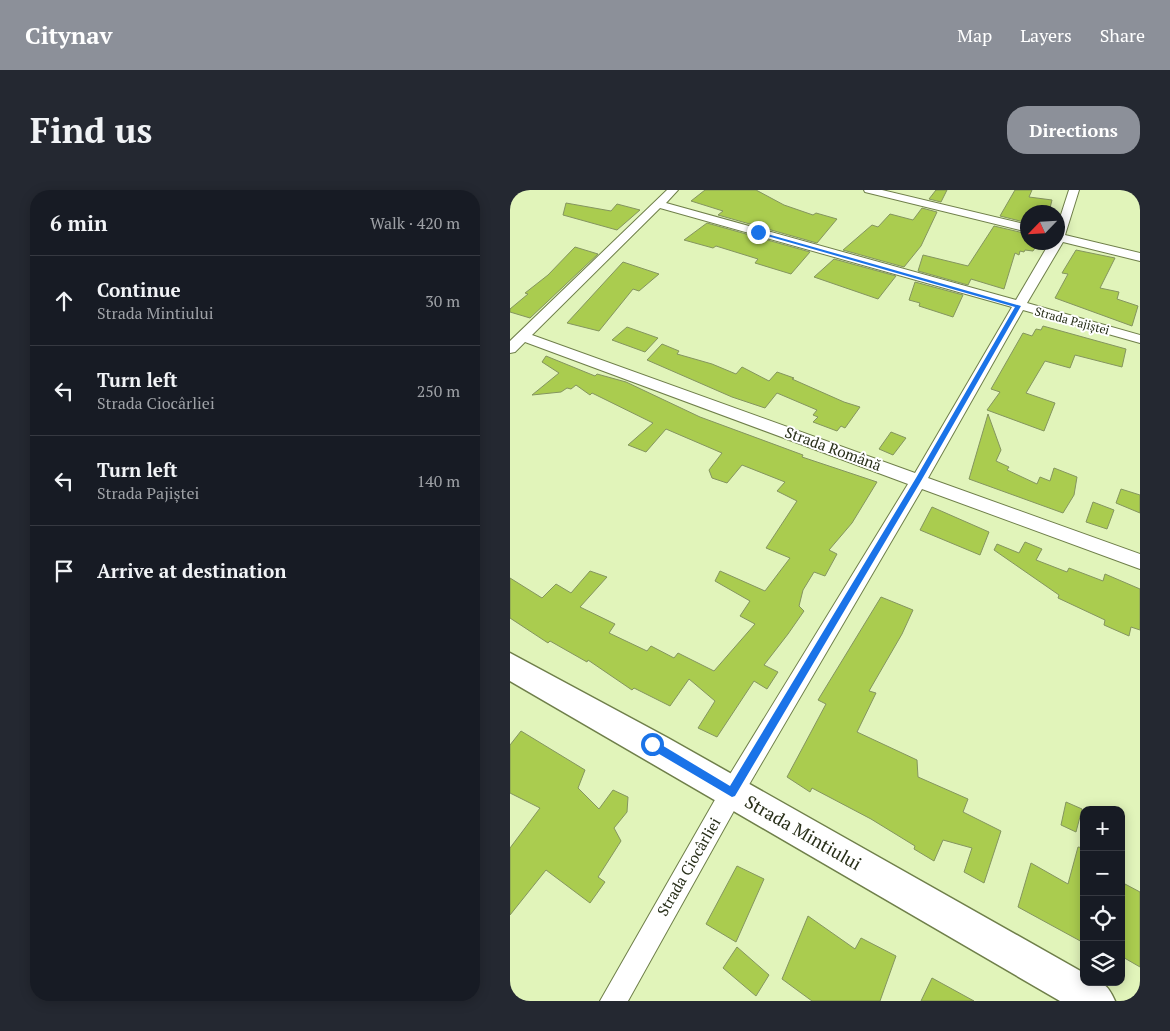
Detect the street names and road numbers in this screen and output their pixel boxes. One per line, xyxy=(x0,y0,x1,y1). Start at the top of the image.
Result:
street label: Strada Pajiștei xyxy=(1033,303,1112,339)
street label: Strada Română xyxy=(782,421,885,475)
street label: Strada Mintiului xyxy=(741,789,866,875)
street label: Strada Ciocârliei xyxy=(652,814,724,919)

